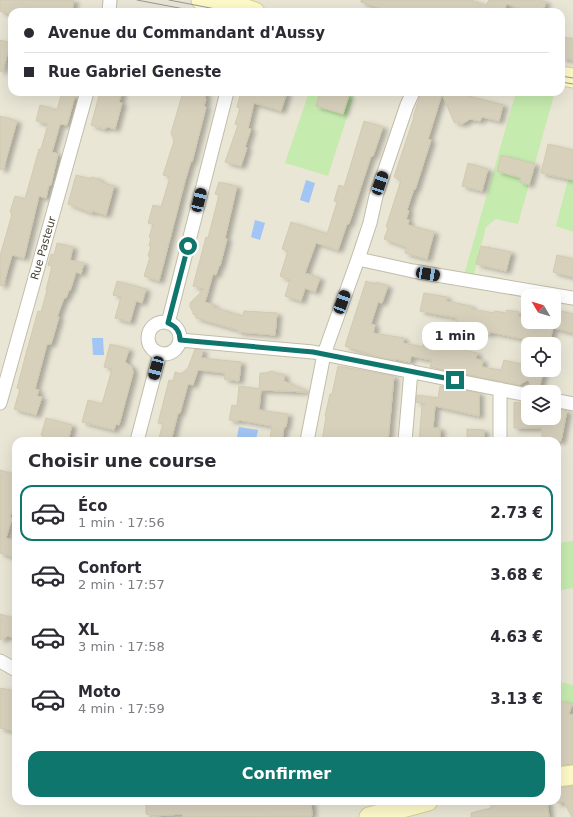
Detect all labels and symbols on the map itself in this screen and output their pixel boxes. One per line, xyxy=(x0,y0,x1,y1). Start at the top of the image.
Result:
car xyxy=(370,170,390,196)
car xyxy=(190,187,208,213)
street label: Rue Pasteur xyxy=(28,214,59,281)
route start xyxy=(179,237,197,255)
car xyxy=(415,266,441,282)
car xyxy=(332,289,352,315)
north arrow xyxy=(521,289,561,329)
callout: 1 min xyxy=(422,322,488,350)
car xyxy=(147,355,165,381)
route end xyxy=(446,371,464,389)

